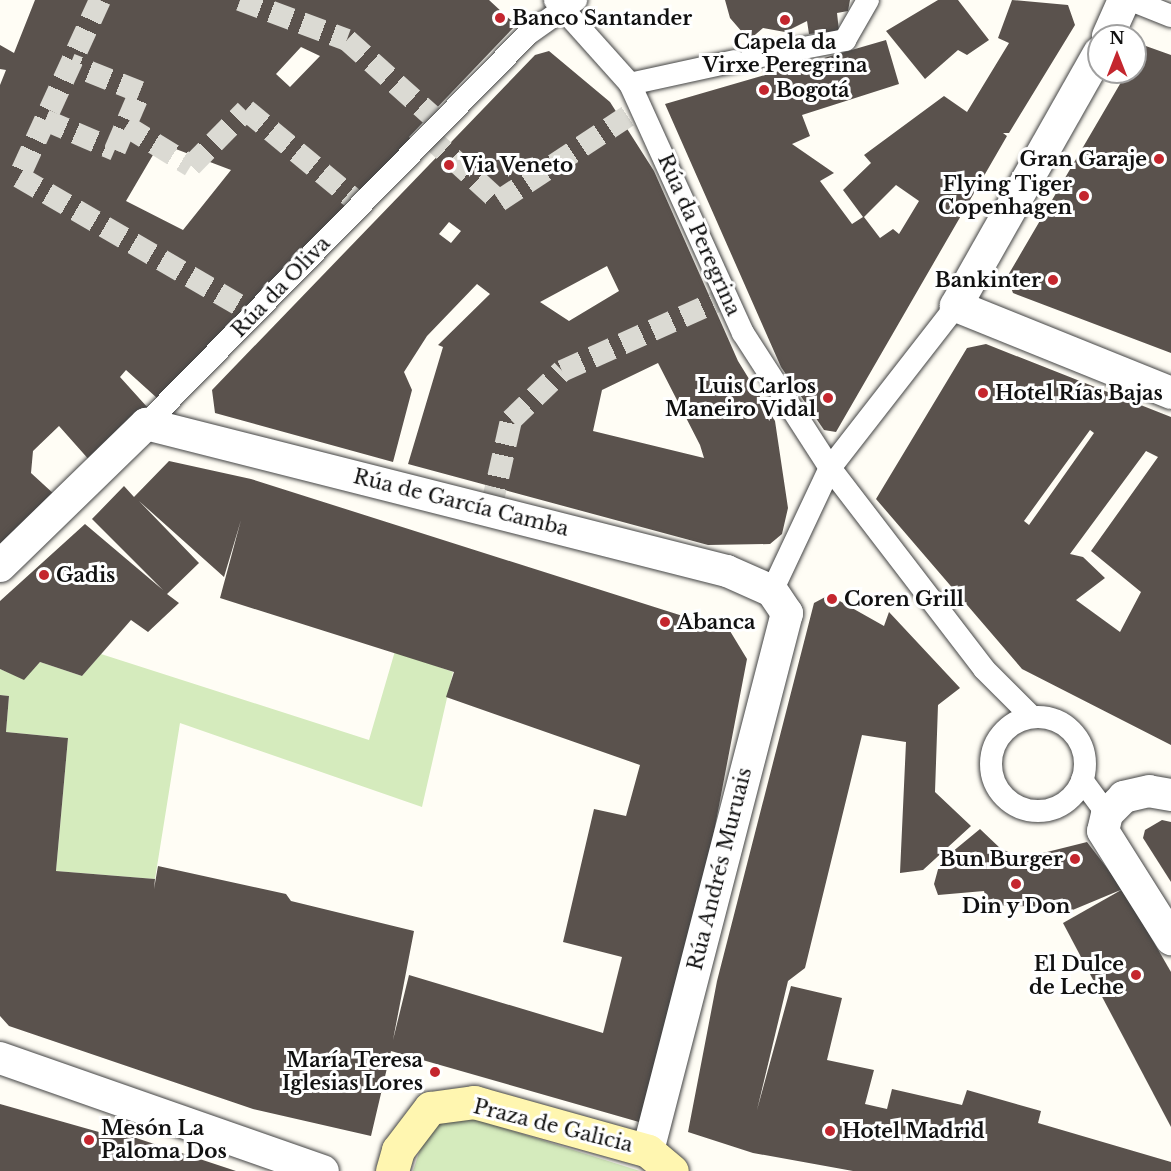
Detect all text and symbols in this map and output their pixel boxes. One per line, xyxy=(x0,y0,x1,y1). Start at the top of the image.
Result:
place label: Banco Santander xyxy=(512,6,692,30)
marker: Banco Santander xyxy=(493,11,507,25)
marker: Capela da Virxe Peregrina xyxy=(778,13,792,27)
north arrow xyxy=(1087,24,1147,84)
text: N xyxy=(1109,28,1125,48)
place label: Capela da Virxe Peregrina xyxy=(703,30,867,77)
place label: Bogotá xyxy=(776,78,850,102)
marker: Bogotá xyxy=(757,83,771,97)
place label: Gran Garaje xyxy=(1019,147,1147,171)
street label: Rúa da Peregrina xyxy=(652,150,746,320)
marker: Gran Garaje xyxy=(1152,152,1166,166)
place label: Via Veneto xyxy=(461,153,574,177)
marker: Via Veneto xyxy=(442,158,456,172)
place label: Flying Tiger Copenhagen xyxy=(938,172,1072,219)
marker: Flying Tiger Copenhagen xyxy=(1077,189,1091,203)
street label: Rúa da Oliva xyxy=(227,231,335,343)
place label: Bankinter xyxy=(935,268,1041,292)
marker: Bankinter xyxy=(1046,273,1060,287)
place label: Luis Carlos Maneiro Vidal xyxy=(664,374,816,421)
place label: Hotel Rías Bajas xyxy=(995,381,1163,405)
marker: Hotel Rías Bajas xyxy=(976,386,990,400)
marker: Luis Carlos Maneiro Vidal xyxy=(821,391,835,405)
street label: Rúa de García Camba xyxy=(351,465,571,541)
place label: Gadis xyxy=(56,563,115,587)
marker: Gadis xyxy=(37,568,51,582)
place label: Coren Grill xyxy=(844,587,964,611)
marker: Coren Grill xyxy=(825,592,839,606)
place label: Abanca xyxy=(677,610,755,634)
marker: Abanca xyxy=(658,615,672,629)
street label: Rúa Andrés Muruais xyxy=(683,765,757,973)
place label: Bun Burger xyxy=(939,847,1063,871)
marker: Bun Burger xyxy=(1068,852,1082,866)
marker: Din y Don xyxy=(1009,877,1023,891)
place label: Din y Don xyxy=(961,894,1071,918)
place label: El Dulce de Leche xyxy=(1029,952,1124,999)
marker: El Dulce de Leche xyxy=(1129,968,1143,982)
place label: María Teresa Iglesias Lores xyxy=(282,1048,423,1095)
marker: María Teresa Iglesias Lores xyxy=(428,1065,442,1079)
street label: Praza de Galicia xyxy=(471,1095,635,1157)
place label: Mesón La Paloma Dos xyxy=(101,1116,227,1163)
place label: Hotel Madrid xyxy=(842,1119,985,1143)
marker: Hotel Madrid xyxy=(823,1124,837,1138)
marker: Mesón La Paloma Dos xyxy=(82,1133,96,1147)

